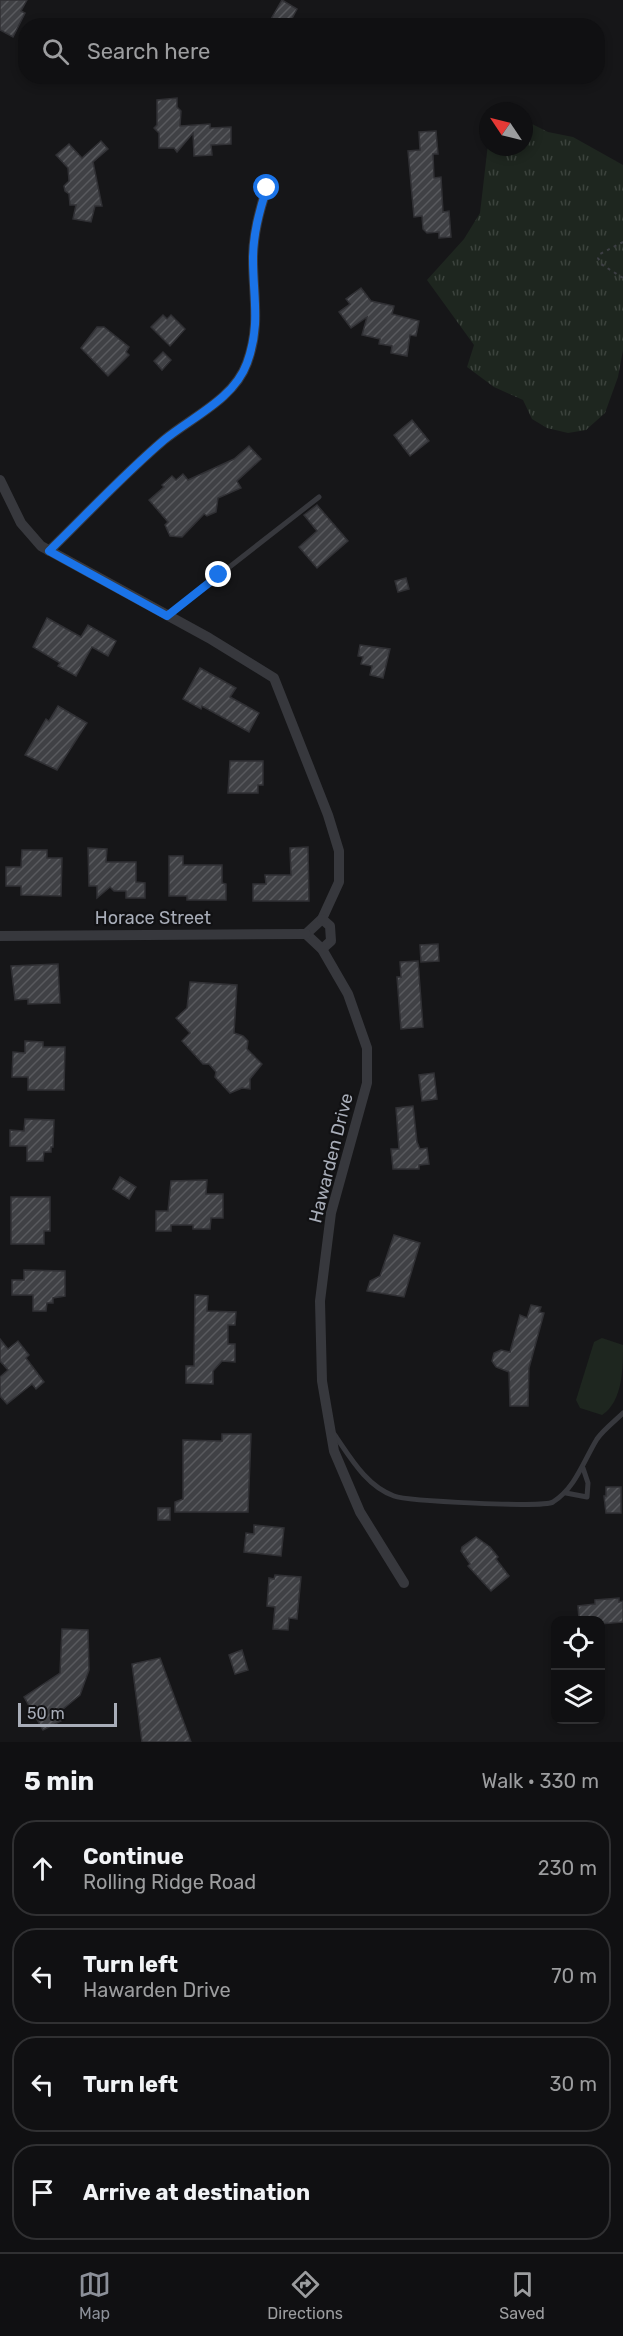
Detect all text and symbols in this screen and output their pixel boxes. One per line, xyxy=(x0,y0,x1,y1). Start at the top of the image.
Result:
search box xyxy=(18,18,605,84)
icon: search xyxy=(39,35,72,68)
text: Search here xyxy=(87,38,210,65)
north arrow xyxy=(479,102,533,156)
route start xyxy=(253,174,279,200)
route end xyxy=(205,561,231,587)
street label: Horace Street xyxy=(95,907,211,929)
street label: Hawarden Drive xyxy=(304,1091,358,1225)
map controls xyxy=(551,1616,605,1724)
button: locate xyxy=(551,1616,605,1670)
button: layers xyxy=(551,1670,605,1724)
scale bar xyxy=(18,1700,117,1728)
text: 50 m xyxy=(27,1704,65,1723)
text: 5 min xyxy=(24,1766,94,1797)
text: Walk · 330 m xyxy=(482,1769,599,1793)
text: Continue xyxy=(83,1843,184,1870)
icon: ahead xyxy=(26,1852,59,1885)
text: 230 m xyxy=(538,1856,597,1880)
text: Rolling Ridge Road xyxy=(83,1870,256,1894)
text: Turn left xyxy=(83,1951,178,1978)
icon: left xyxy=(26,1960,59,1993)
text: 70 m xyxy=(551,1964,597,1988)
text: Hawarden Drive xyxy=(83,1978,231,2002)
icon: left xyxy=(26,2068,59,2101)
text: Turn left xyxy=(83,2071,178,2098)
text: 30 m xyxy=(550,2072,597,2096)
icon: arrive xyxy=(26,2176,59,2209)
text: Arrive at destination xyxy=(83,2179,310,2206)
tab: Map xyxy=(78,2268,111,2323)
tab: Directions xyxy=(267,2268,343,2323)
tab: Saved xyxy=(499,2268,545,2323)

